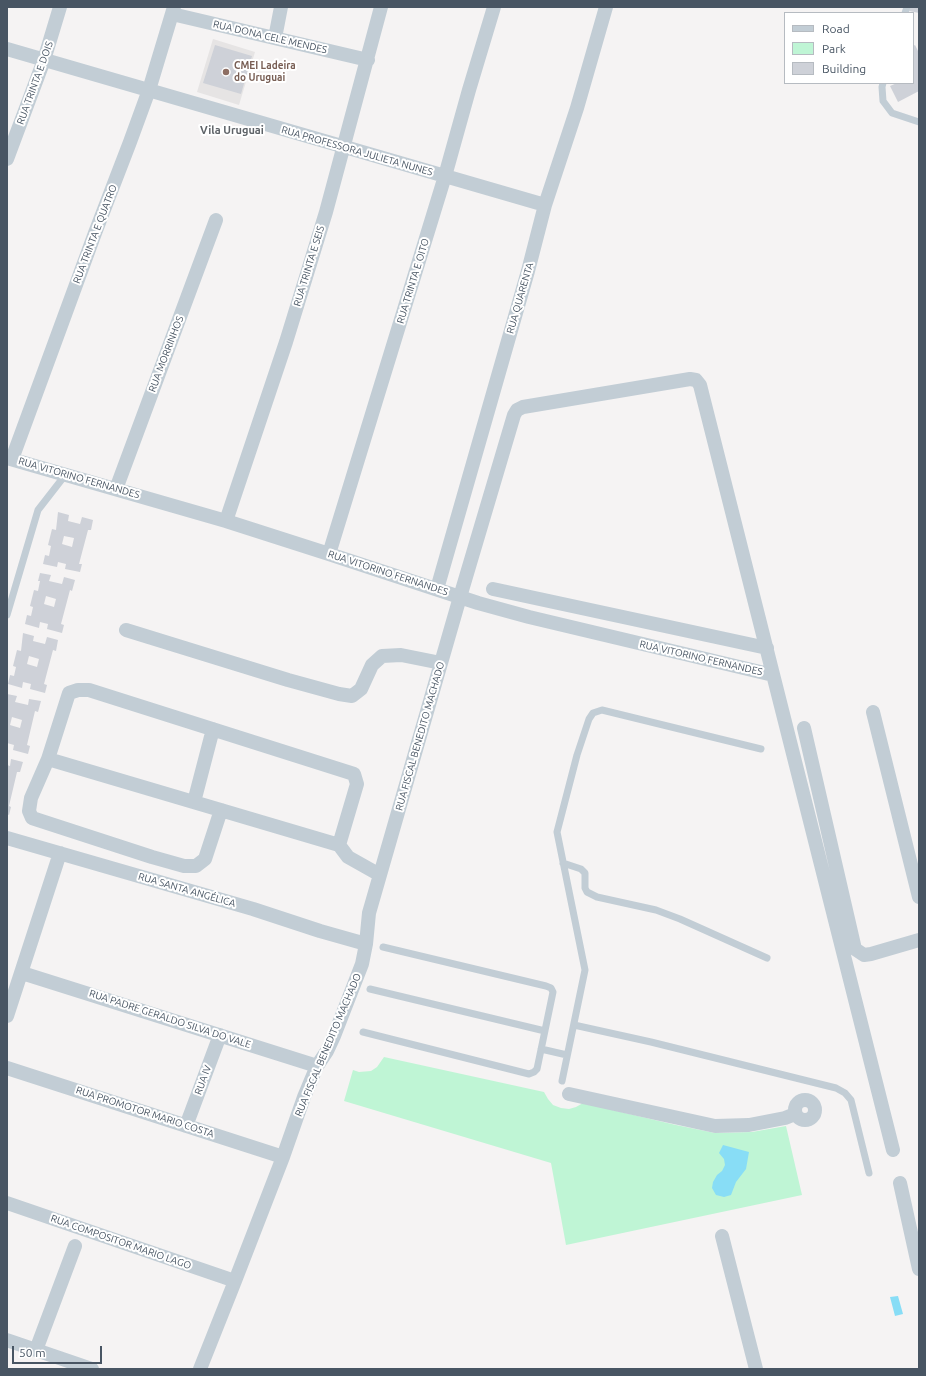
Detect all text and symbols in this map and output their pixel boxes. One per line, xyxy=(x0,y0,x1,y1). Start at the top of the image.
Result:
legend xyxy=(784,12,914,84)
street label: RUA DONA CELE MENDES xyxy=(212,18,328,56)
text: Road xyxy=(822,22,850,35)
street label: RUA TRINTA E DOIS xyxy=(14,40,56,126)
text: Park xyxy=(822,42,846,55)
place label: CMEI Ladeira do Uruguai xyxy=(234,60,296,84)
text: Building xyxy=(822,62,866,75)
marker: CMEI Ladeira do Uruguai xyxy=(221,67,231,77)
district label: Vila Uruguai xyxy=(200,123,264,137)
street label: RUA PROFESSORA JULIETA NUNES xyxy=(280,124,434,178)
street label: RUA TRINTA E QUATRO xyxy=(71,183,119,285)
street label: RUA TRINTA E SEIS xyxy=(291,224,327,308)
street label: RUA TRINTA E OITO xyxy=(394,237,432,325)
street label: RUA QUARENTA xyxy=(504,261,536,335)
street label: RUA MORRINHOS xyxy=(146,314,186,394)
street label: RUA VITORINO FERNANDES xyxy=(17,455,141,501)
street label: RUA VITORINO FERNANDES xyxy=(326,548,450,598)
street label: RUA VITORINO FERNANDES xyxy=(638,638,764,678)
street label: RUA FISCAL BENEDITO MACHADO xyxy=(393,660,447,812)
street label: RUA SANTA ANGÉLICA xyxy=(137,870,237,910)
street label: RUA FISCAL BENEDITO MACHADO xyxy=(292,972,364,1118)
street label: RUA PADRE GERALDO SILVA DO VALE xyxy=(88,987,252,1051)
street label: RUA IV xyxy=(192,1064,214,1096)
street label: RUA PROMOTOR MARIO COSTA xyxy=(75,1084,215,1140)
street label: RUA COMPOSITOR MARIO LAGO xyxy=(49,1212,193,1272)
scale bar xyxy=(14,1338,104,1364)
text: 50 m xyxy=(19,1346,46,1359)

